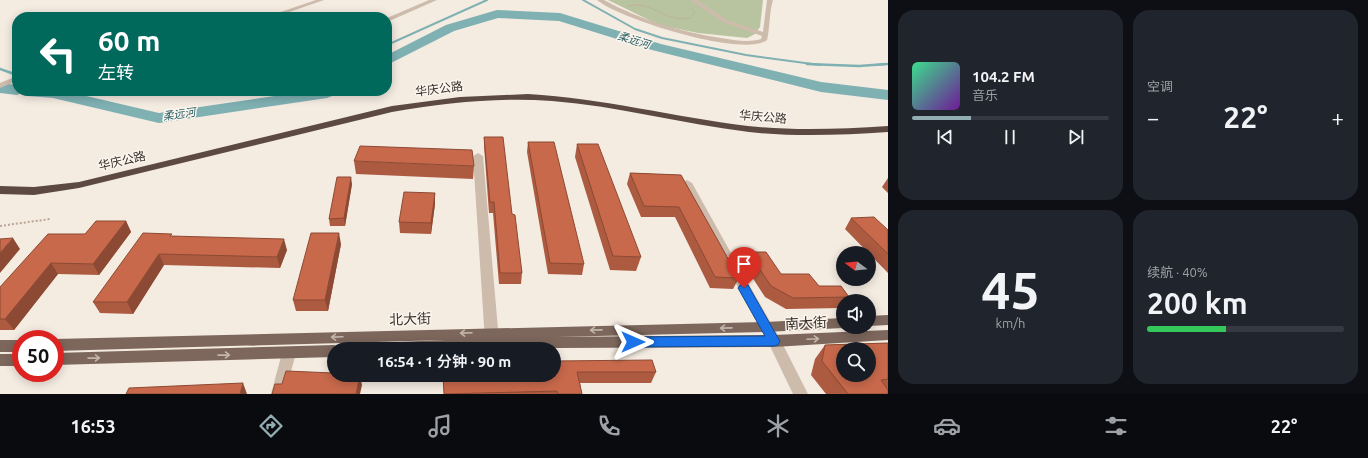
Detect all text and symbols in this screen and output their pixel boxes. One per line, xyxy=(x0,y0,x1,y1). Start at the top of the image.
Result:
text: 60 m xyxy=(98,25,160,56)
icon: left xyxy=(32,28,84,80)
water label: 柔远河 xyxy=(616,29,653,51)
text: 左转 xyxy=(98,62,134,82)
text: 104.2 FM xyxy=(972,68,1035,85)
street label: 华庆公路 xyxy=(414,79,464,98)
text: 空调 xyxy=(1147,79,1173,93)
text: 音乐 xyxy=(972,88,998,102)
text: 22° xyxy=(1223,100,1268,134)
water label: 柔远河 xyxy=(162,105,198,122)
text: − xyxy=(1147,105,1159,130)
text: + xyxy=(1332,105,1344,130)
street label: 华庆公路 xyxy=(739,108,788,125)
icon: previous xyxy=(934,126,956,148)
icon: pause xyxy=(999,126,1021,148)
icon: next xyxy=(1065,126,1087,148)
street label: 华庆公路 xyxy=(97,149,147,172)
north arrow xyxy=(836,246,876,286)
map controls xyxy=(836,246,876,382)
pin xyxy=(727,247,761,288)
icon: arrive xyxy=(733,253,755,275)
text: 45 xyxy=(981,261,1040,319)
text: 续航 · 40% xyxy=(1147,265,1208,279)
text: 200 km xyxy=(1147,286,1248,320)
button: sound xyxy=(836,294,876,334)
street label: 北大街 xyxy=(389,310,431,328)
street label: 南大街 xyxy=(785,314,827,332)
text: km/h xyxy=(995,316,1026,330)
position arrow xyxy=(612,321,654,363)
one-way arrow xyxy=(720,324,733,332)
one-way arrow xyxy=(590,327,603,334)
one-way arrow xyxy=(460,329,473,337)
speed limit sign: 50 xyxy=(12,330,64,382)
one-way arrow xyxy=(331,333,344,341)
one-way arrow xyxy=(806,335,819,343)
button: search xyxy=(836,342,876,382)
one-way arrow xyxy=(217,351,230,358)
text: 16:54 · 1 分钟 · 90 m xyxy=(377,353,511,370)
one-way arrow xyxy=(87,354,100,362)
icon: directions xyxy=(257,412,285,440)
icon: music xyxy=(426,412,454,440)
icon: phone xyxy=(595,412,623,440)
icon: climate xyxy=(764,412,792,440)
icon: car xyxy=(933,412,961,440)
icon: filters xyxy=(1102,412,1130,440)
text: 16:53 xyxy=(71,416,116,436)
text: 22° xyxy=(1271,416,1297,436)

